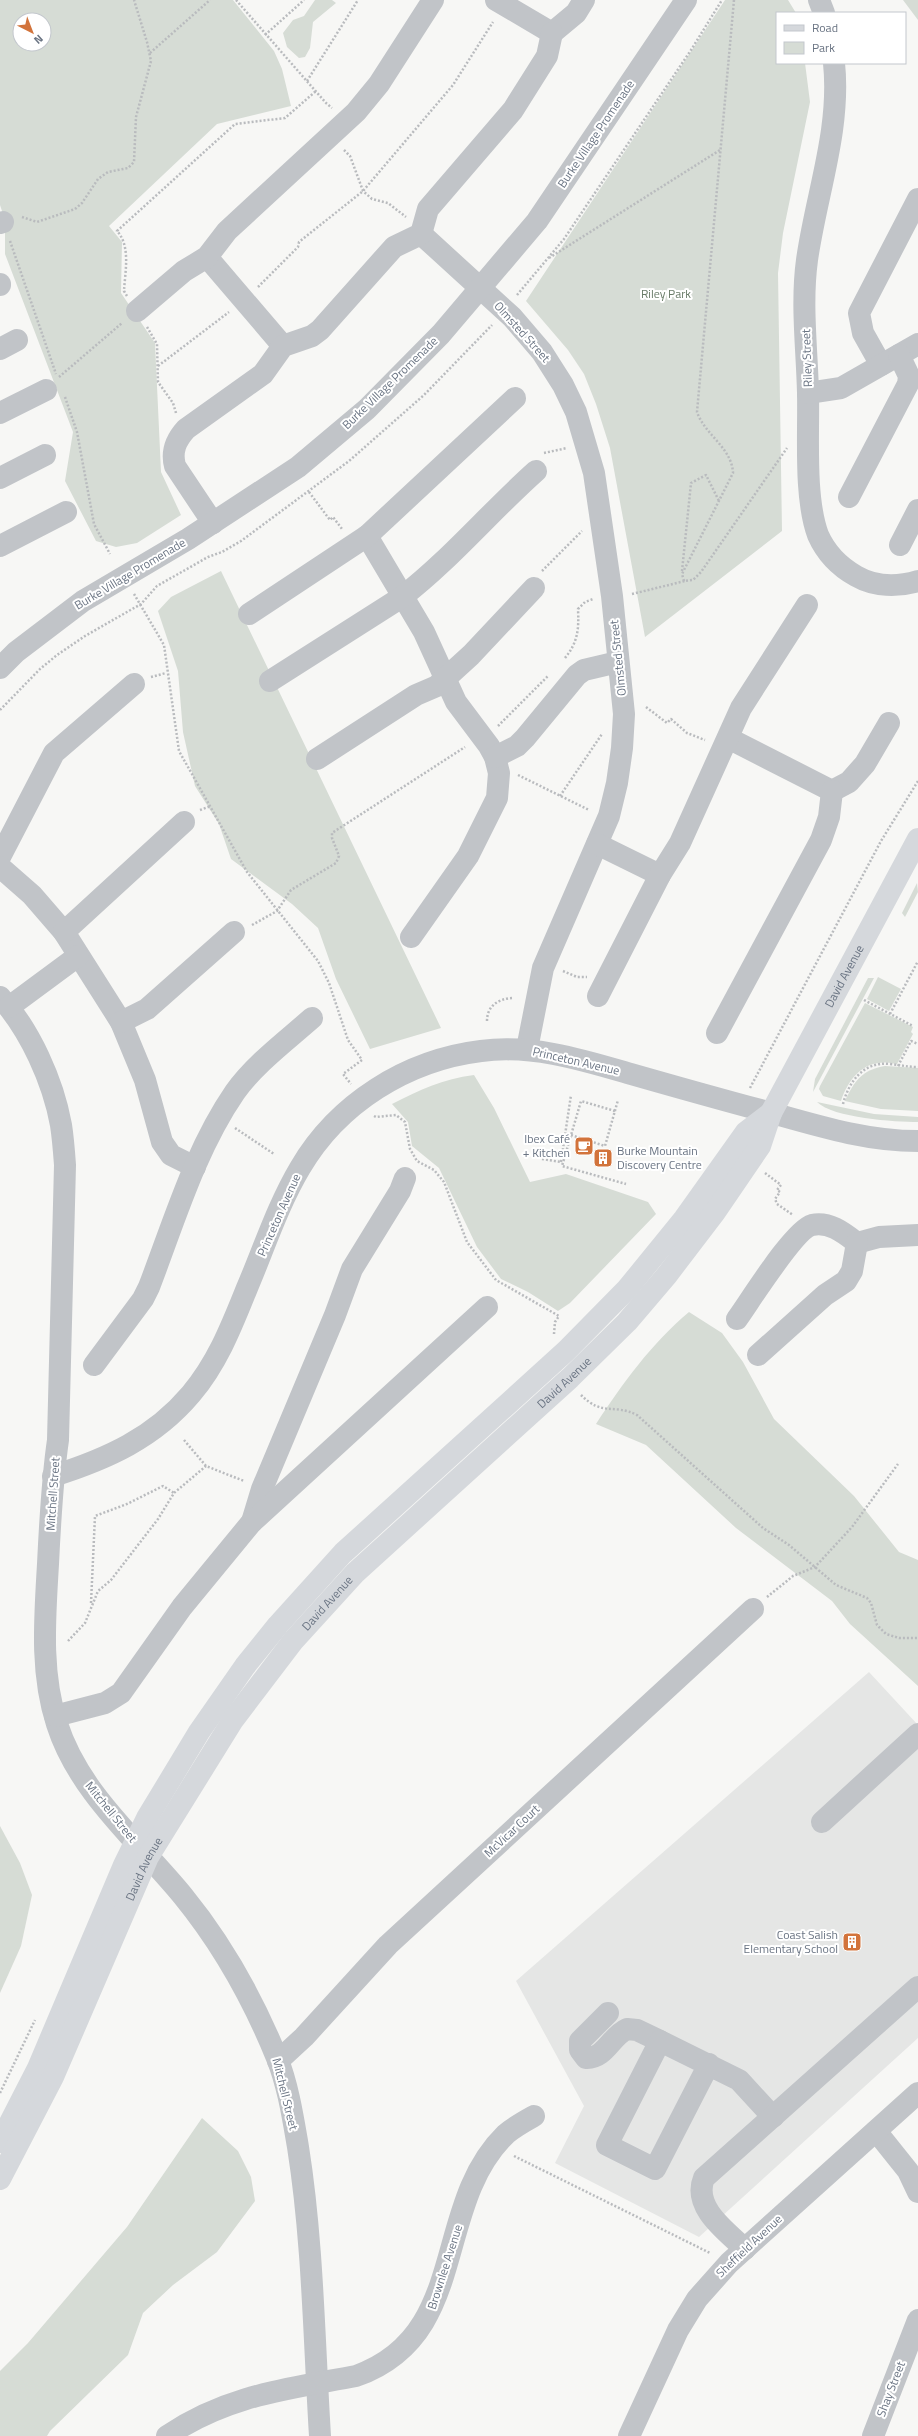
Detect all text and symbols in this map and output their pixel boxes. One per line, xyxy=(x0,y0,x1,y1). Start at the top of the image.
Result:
north arrow xyxy=(12,12,52,52)
legend xyxy=(776,12,906,64)
text: Road xyxy=(812,18,838,37)
text: N xyxy=(31,31,47,48)
text: Park xyxy=(812,38,835,57)
street label: Burke Village Promenade xyxy=(552,76,639,192)
park label: Riley Park xyxy=(641,284,691,303)
street label: Olmsted Street xyxy=(490,297,556,367)
street label: Riley Street xyxy=(796,328,817,387)
street label: Burke Village Promenade xyxy=(337,332,442,433)
street label: Burke Village Promenade xyxy=(71,533,189,614)
street label: Olmsted Street xyxy=(604,618,631,697)
street label: David Avenue xyxy=(819,941,869,1011)
street label: Princeton Avenue xyxy=(531,1041,621,1080)
place label: Ibex Café + Kitchen xyxy=(523,1129,570,1162)
cafe icon: Ibex Café + Kitchen xyxy=(573,1135,595,1157)
place label: Burke Mountain Discovery Centre xyxy=(617,1141,702,1174)
building icon: Burke Mountain Discovery Centre xyxy=(592,1147,614,1169)
street label: Princeton Avenue xyxy=(252,1170,305,1259)
street label: David Avenue xyxy=(532,1352,596,1413)
street label: Mitchell Street xyxy=(40,1456,65,1531)
street label: David Avenue xyxy=(297,1571,357,1635)
street label: Mitchell Street xyxy=(81,1777,142,1847)
street label: McVicar Court xyxy=(479,1799,544,1862)
street label: David Avenue xyxy=(120,1833,167,1904)
place label: Coast Salish Elementary School xyxy=(744,1925,838,1958)
building icon: Coast Salish Elementary School xyxy=(841,1931,863,1953)
street label: Mitchell Street xyxy=(267,2056,304,2133)
street label: Sheffield Avenue xyxy=(711,2210,786,2282)
street label: Brownlee Avenue xyxy=(422,2222,467,2312)
street label: Shay Street xyxy=(871,2357,910,2419)

